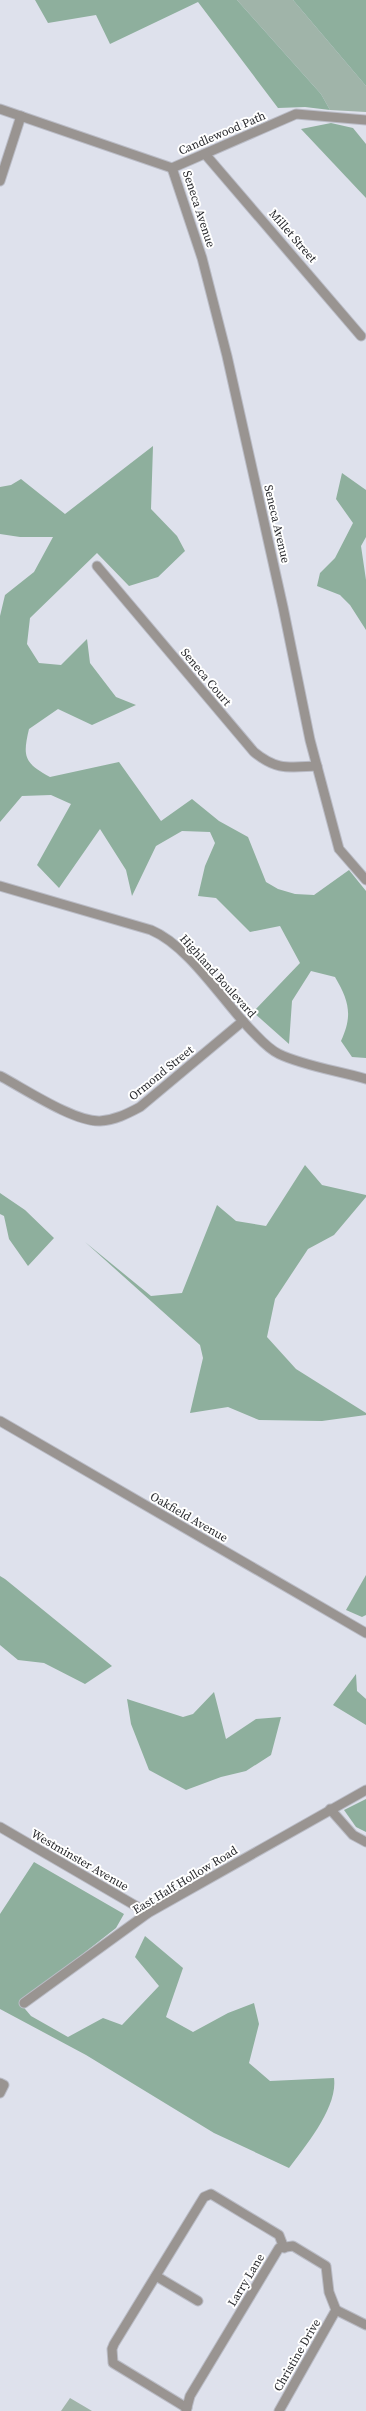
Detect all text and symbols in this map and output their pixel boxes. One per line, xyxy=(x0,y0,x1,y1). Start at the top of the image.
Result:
street label: Candlewood Path xyxy=(176,107,268,159)
street label: Seneca Avenue xyxy=(179,169,219,249)
street label: Millet Street xyxy=(266,206,321,266)
street label: Seneca Avenue xyxy=(260,483,294,565)
street label: Seneca Court xyxy=(177,645,235,709)
street label: Highland Boulevard xyxy=(176,931,260,1021)
street label: Ormond Street xyxy=(125,1042,197,1104)
street label: Oakfield Avenue xyxy=(147,1488,231,1546)
street label: Westminster Avenue xyxy=(28,1826,132,1894)
street label: East Half Hollow Road xyxy=(130,1842,241,1918)
street label: Larry Lane xyxy=(224,2251,268,2309)
street label: Christine Drive xyxy=(270,2316,324,2394)

